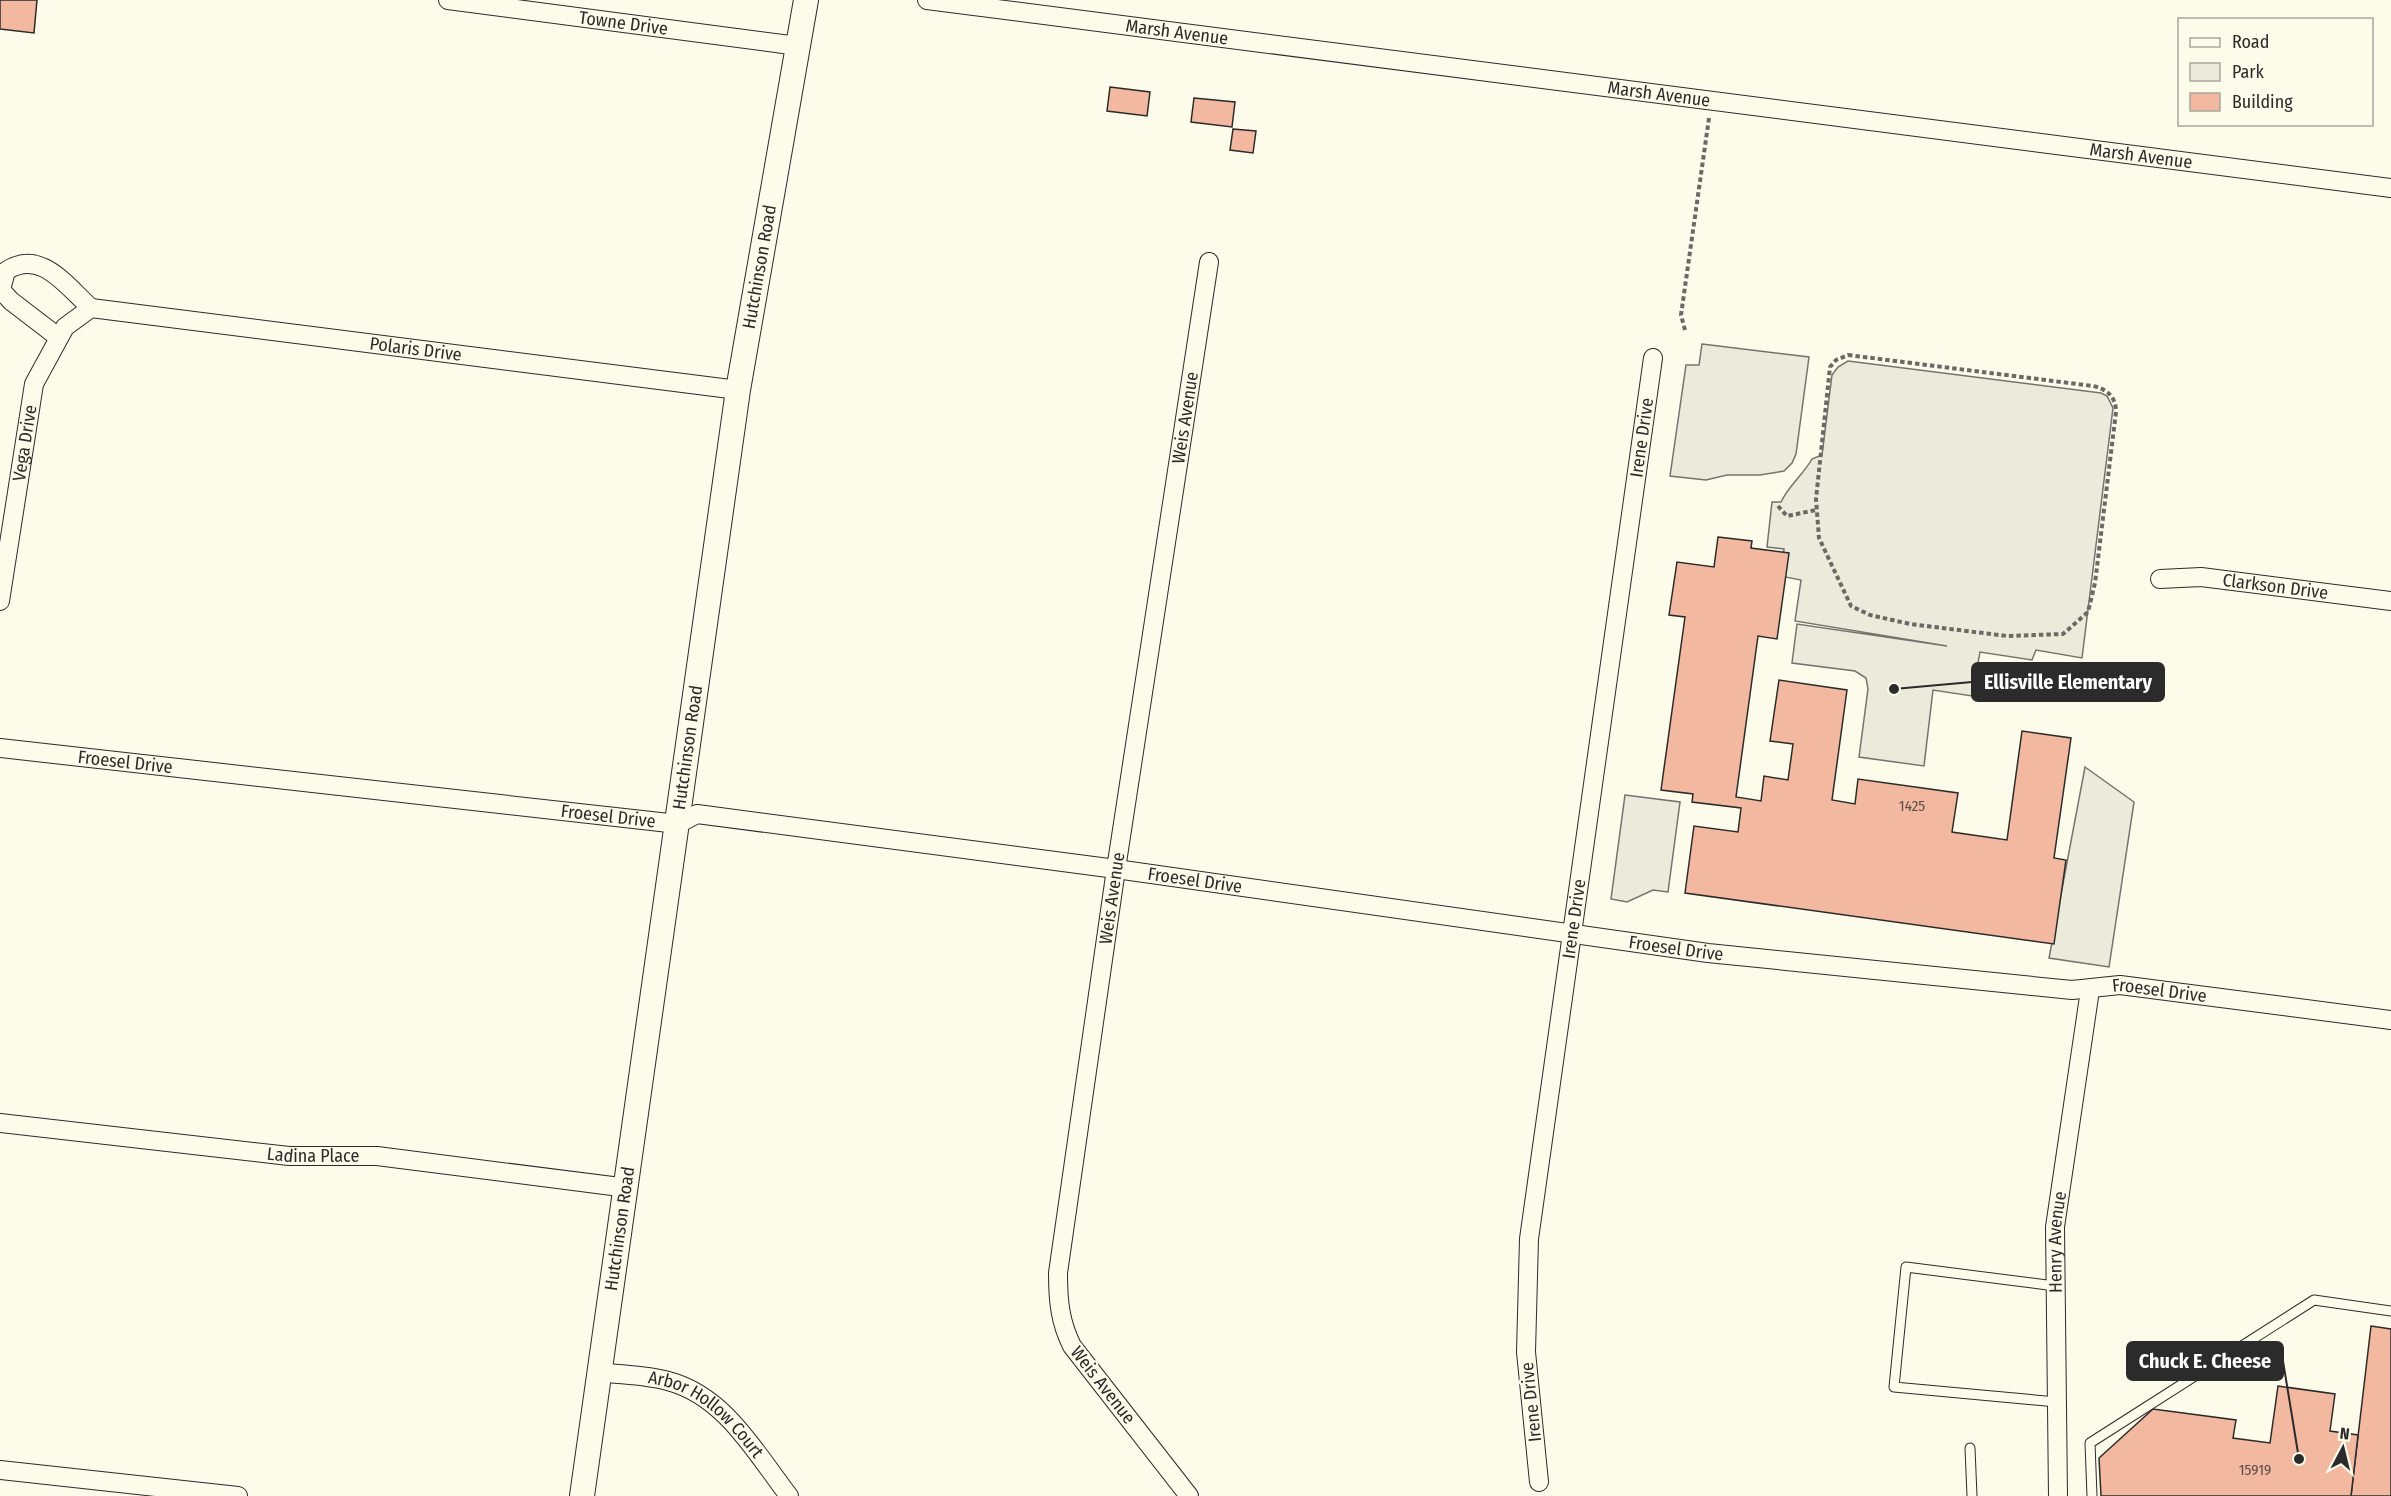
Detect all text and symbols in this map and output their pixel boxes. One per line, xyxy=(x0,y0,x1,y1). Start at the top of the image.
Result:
street label: Towne Drive xyxy=(578,6,669,40)
street label: Marsh Avenue xyxy=(1124,15,1230,50)
legend xyxy=(2178,18,2373,126)
text: Road xyxy=(2232,31,2269,53)
text: Park xyxy=(2232,61,2265,83)
street label: Marsh Avenue xyxy=(1606,77,1712,111)
text: Building xyxy=(2232,91,2293,113)
street label: Marsh Avenue xyxy=(2088,138,2194,173)
street label: Hutchinson Road xyxy=(738,203,781,330)
street label: Polaris Drive xyxy=(368,332,463,366)
street label: Weis Avenue xyxy=(1167,370,1203,465)
street label: Irene Drive xyxy=(1625,396,1658,479)
street label: Vega Drive xyxy=(8,403,42,483)
street label: Clarkson Drive xyxy=(2221,569,2329,604)
callout: Ellisville Elementary xyxy=(1972,663,2164,701)
text: Ellisville Elementary xyxy=(1984,670,2152,694)
street label: Hutchinson Road xyxy=(668,684,707,811)
street label: Froesel Drive xyxy=(77,746,174,778)
house number: 1425 xyxy=(1899,797,1925,815)
street label: Froesel Drive xyxy=(560,800,657,832)
street label: Weis Avenue xyxy=(1094,850,1129,946)
street label: Froesel Drive xyxy=(1146,863,1244,898)
street label: Irene Drive xyxy=(1558,877,1591,960)
street label: Froesel Drive xyxy=(1627,931,1724,966)
street label: Froesel Drive xyxy=(2111,974,2208,1007)
street label: Ladina Place xyxy=(266,1143,359,1167)
street label: Hutchinson Road xyxy=(600,1165,639,1292)
street label: Henry Avenue xyxy=(2044,1190,2071,1293)
street label: Weis Avenue xyxy=(1066,1342,1140,1428)
callout: Chuck E. Cheese xyxy=(2127,1342,2283,1380)
text: Chuck E. Cheese xyxy=(2139,1349,2271,1373)
street label: Irene Drive xyxy=(1516,1361,1546,1443)
street label: Arbor Hollow Court xyxy=(647,1366,768,1462)
north arrow xyxy=(2313,1418,2373,1478)
text: N xyxy=(2339,1424,2351,1444)
house number: 15919 xyxy=(2239,1461,2271,1479)

